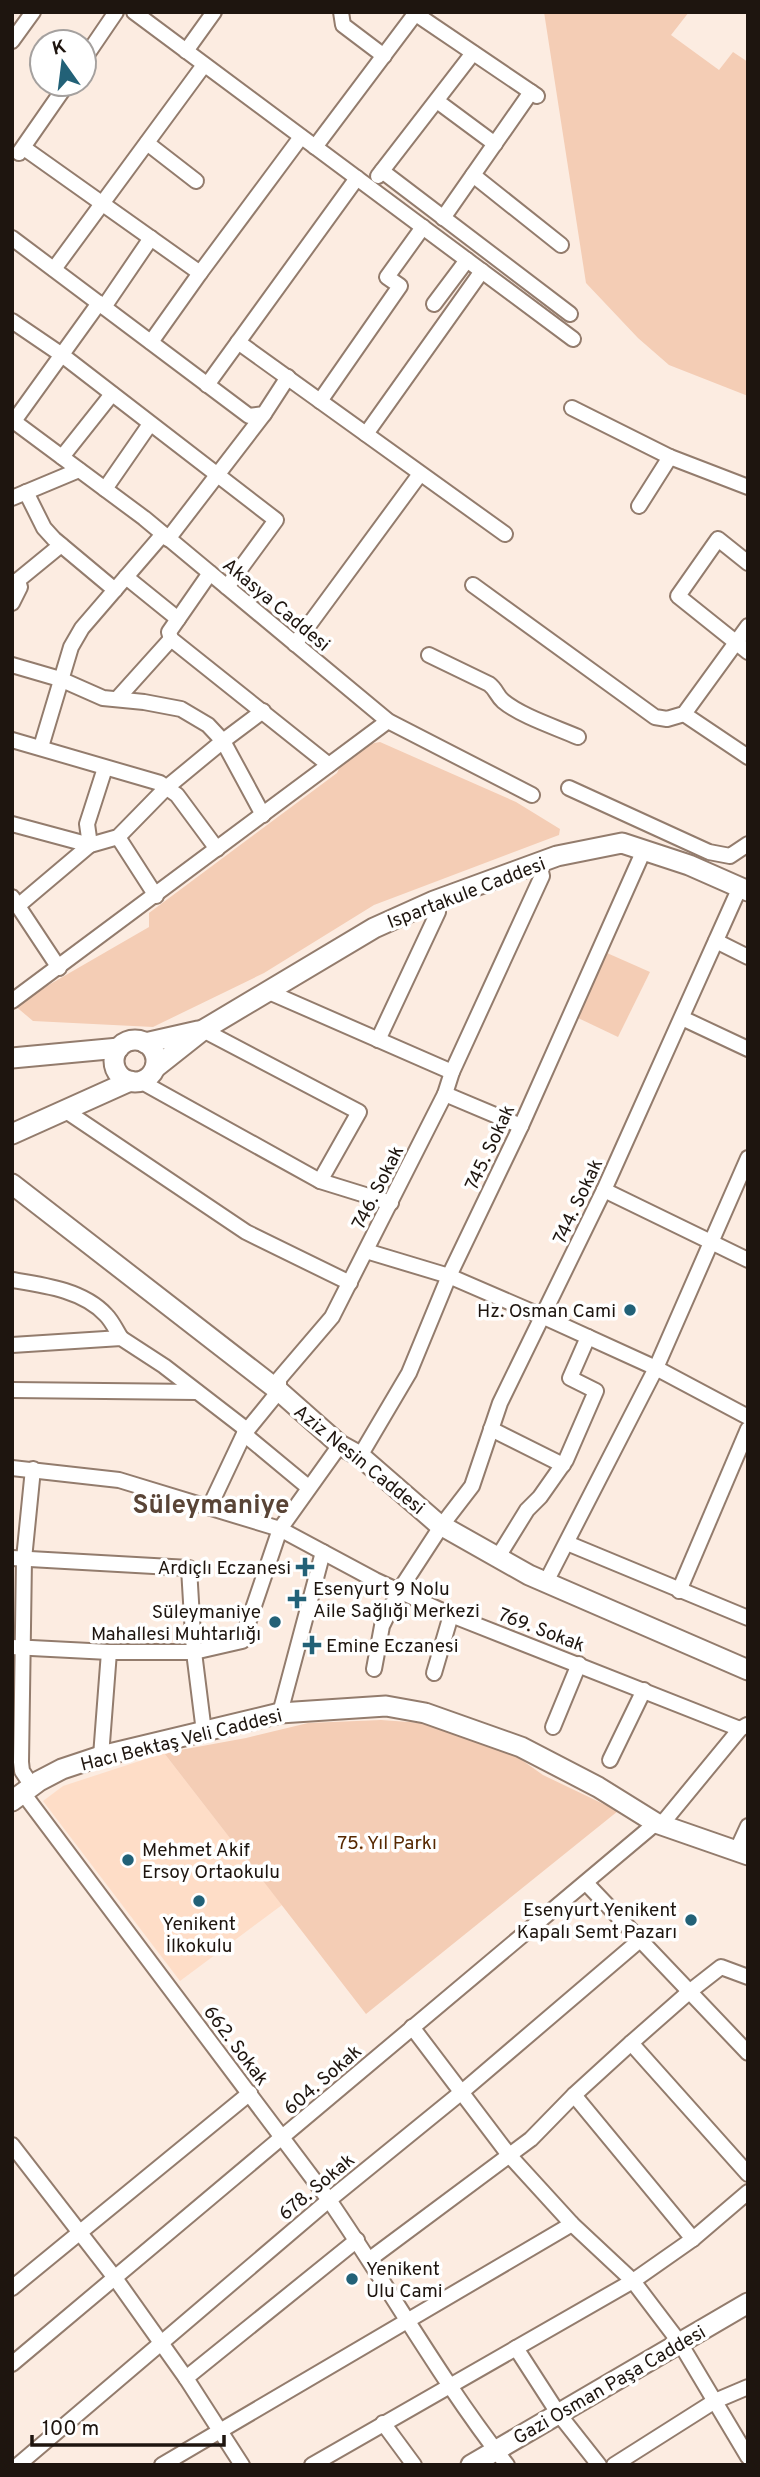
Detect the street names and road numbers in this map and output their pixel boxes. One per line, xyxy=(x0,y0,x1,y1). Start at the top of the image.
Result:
street label: Akasya Caddesi xyxy=(217,554,334,657)
street label: Ispartakule Caddesi xyxy=(384,853,549,935)
street label: 745. Sokak xyxy=(461,1101,521,1194)
street label: 746. Sokak xyxy=(347,1142,410,1234)
street label: 744. Sokak xyxy=(549,1155,609,1248)
street label: Aziz Nesin Caddesi xyxy=(288,1400,429,1521)
street label: 769. Sokak xyxy=(494,1603,588,1658)
street label: Hacı Bektaş Veli Caddesi xyxy=(78,1704,285,1778)
street label: 662. Sokak xyxy=(197,2001,273,2091)
street label: 604. Sokak xyxy=(279,2040,367,2121)
street label: 678. Sokak xyxy=(274,2149,360,2226)
street label: Gazi Osman Paşa Caddesi xyxy=(509,2321,711,2451)

